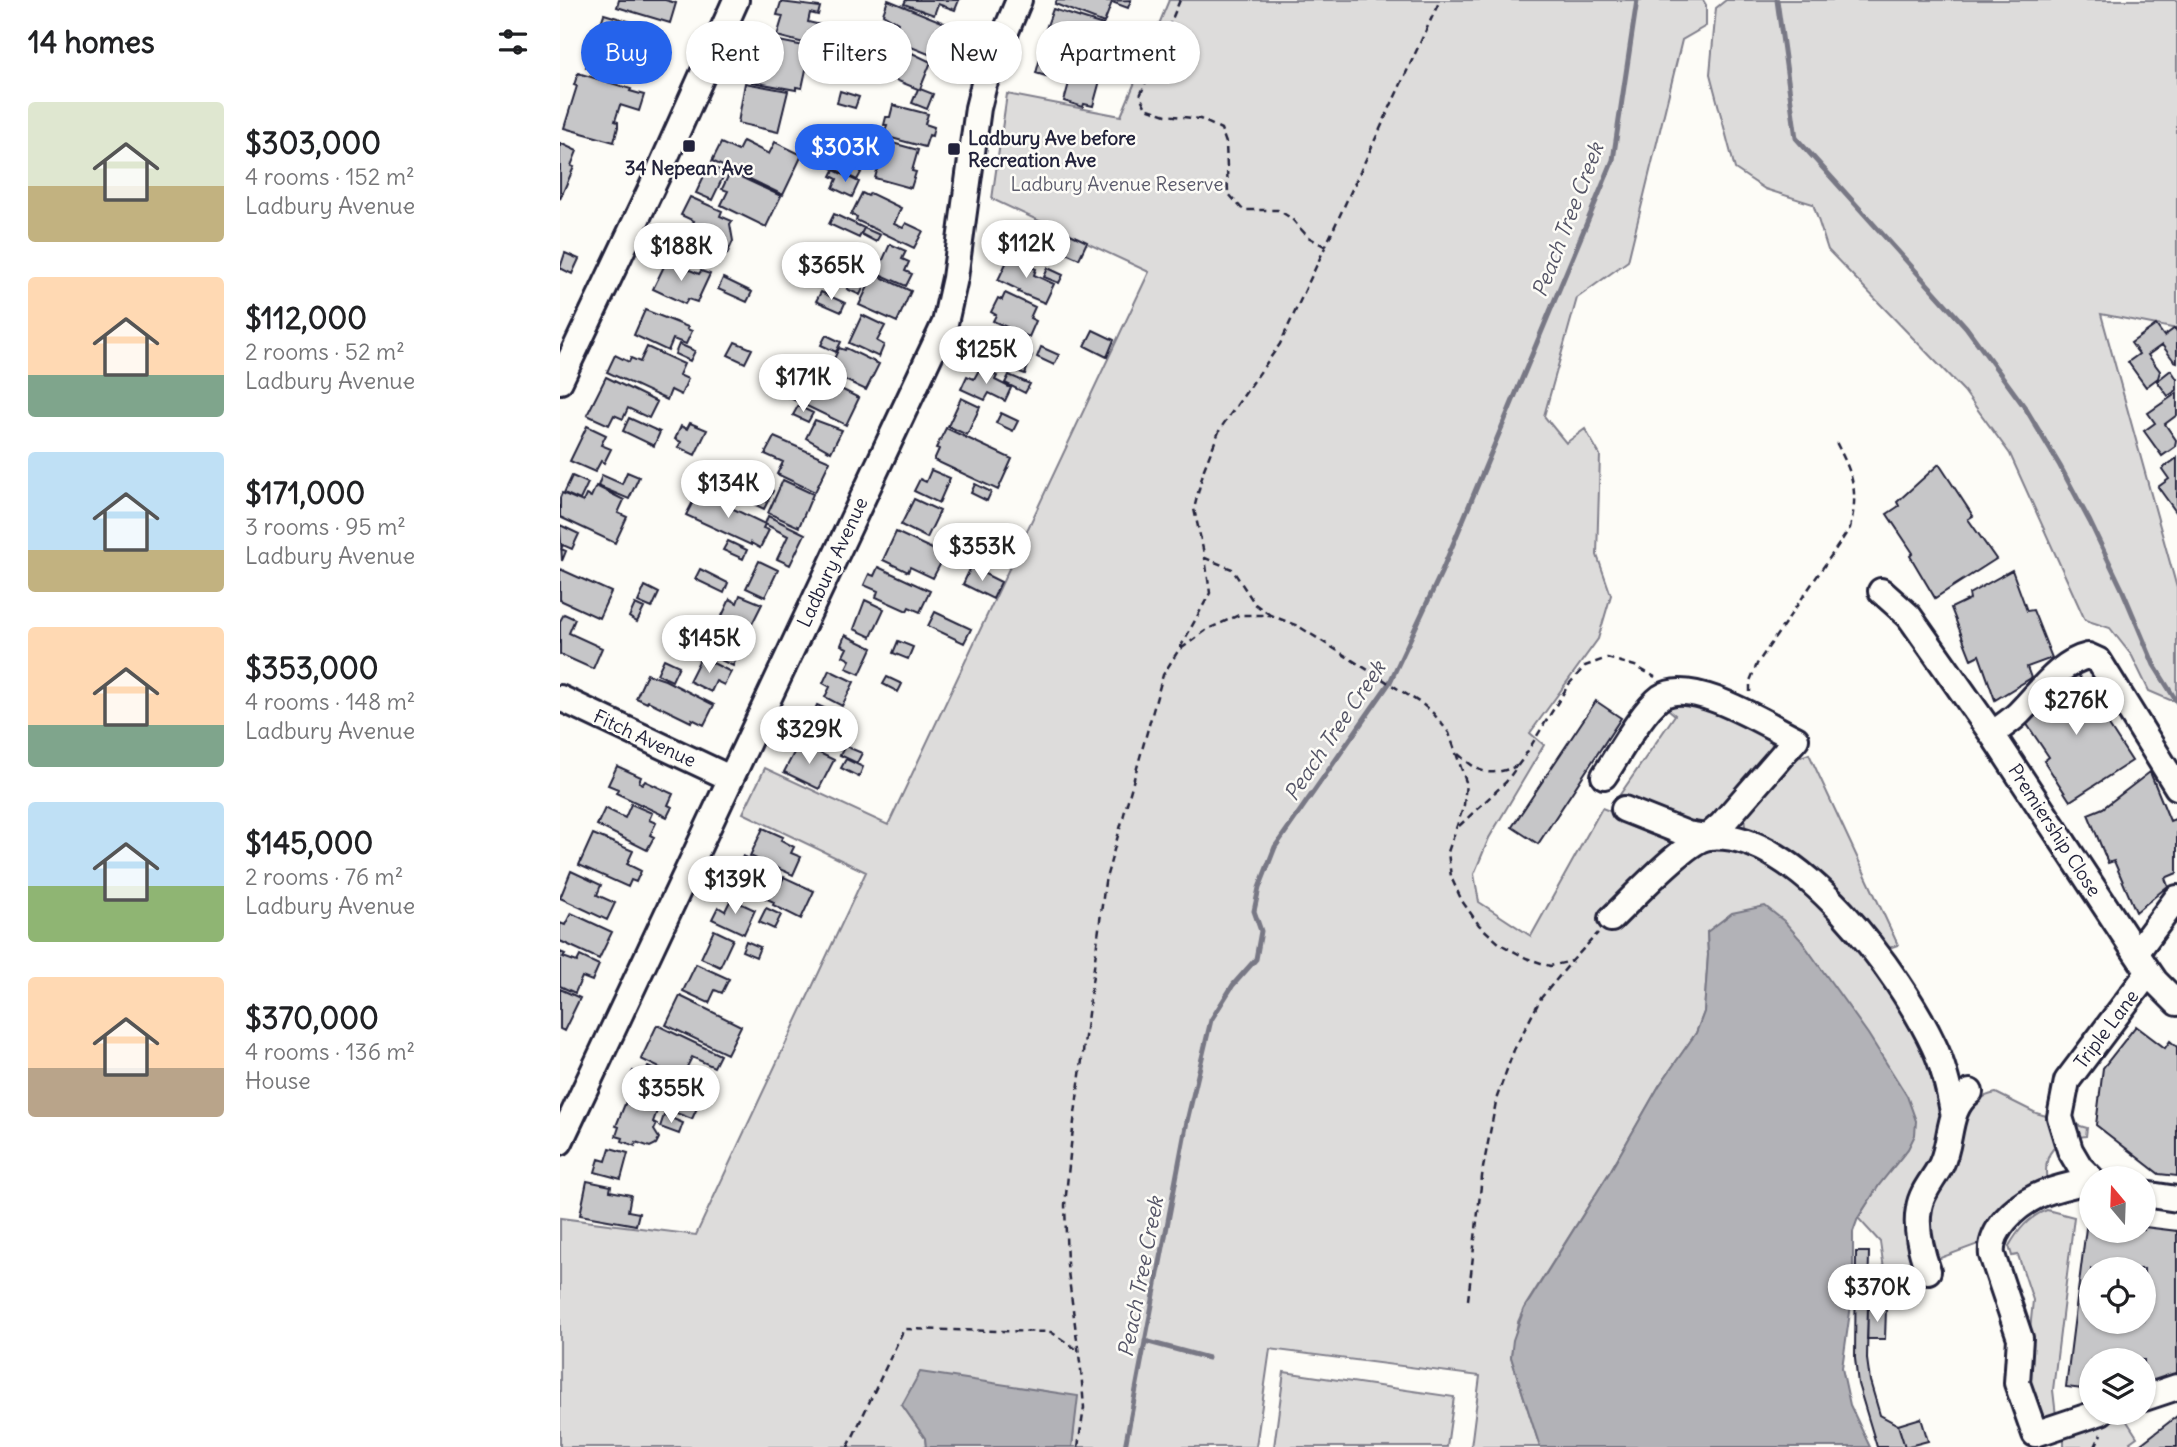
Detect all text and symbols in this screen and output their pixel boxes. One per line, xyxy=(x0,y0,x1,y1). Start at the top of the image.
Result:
chip: Buy xyxy=(581,21,672,84)
chip: Rent xyxy=(686,21,784,84)
chip: Filters xyxy=(798,21,912,84)
chip: New xyxy=(926,21,1022,84)
chip: Apartment xyxy=(1036,21,1200,84)
text: 14 homes xyxy=(28,23,155,61)
icon: filters xyxy=(494,23,532,61)
text: $303,000 xyxy=(245,124,381,162)
pin: $303K xyxy=(796,124,894,184)
place label: Ladbury Ave before Recreation Ave xyxy=(968,126,1136,172)
icon: home xyxy=(84,130,168,214)
text: $303K xyxy=(811,132,879,161)
marker: 34 Nepean Ave xyxy=(681,138,697,154)
water label: Peach Tree Creek xyxy=(1526,138,1610,301)
marker: Ladbury Ave before Recreation Ave xyxy=(946,141,962,157)
place label: 34 Nepean Ave xyxy=(625,156,753,180)
text: 4 rooms · 152 m² xyxy=(245,162,415,191)
park label: Ladbury Avenue Reserve xyxy=(1010,172,1224,196)
text: Ladbury Avenue xyxy=(245,191,415,220)
pin: $112K xyxy=(977,220,1075,280)
pin: $188K xyxy=(632,224,730,283)
text: $112K xyxy=(997,228,1055,257)
text: $188K xyxy=(650,231,712,260)
pin: $365K xyxy=(782,243,880,302)
text: $365K xyxy=(798,250,864,279)
text: $112,000 xyxy=(245,299,367,337)
icon: home xyxy=(84,305,168,389)
pin: $125K xyxy=(937,326,1035,386)
text: $125K xyxy=(955,334,1017,363)
text: 2 rooms · 52 m² xyxy=(245,337,405,366)
pin: $171K xyxy=(754,354,852,414)
text: $171K xyxy=(775,362,831,391)
text: Ladbury Avenue xyxy=(245,366,415,395)
pin: $134K xyxy=(679,461,777,520)
text: $134K xyxy=(697,468,759,497)
text: $171,000 xyxy=(245,474,365,512)
icon: home xyxy=(84,480,168,564)
street label: Ladbury Avenue xyxy=(791,493,873,631)
text: 3 rooms · 95 m² xyxy=(245,512,406,541)
pin: $353K xyxy=(933,524,1031,583)
text: $353K xyxy=(949,531,1015,560)
text: Ladbury Avenue xyxy=(245,541,415,570)
pin: $145K xyxy=(660,616,758,675)
text: $145K xyxy=(678,623,740,652)
text: $353,000 xyxy=(245,649,378,687)
icon: home xyxy=(84,655,168,739)
water label: Peach Tree Creek xyxy=(1278,655,1392,806)
pin: $276K xyxy=(2027,678,2125,737)
text: $276K xyxy=(2044,685,2108,714)
text: 4 rooms · 148 m² xyxy=(245,687,415,716)
street label: Fitch Avenue xyxy=(590,704,700,772)
pin: $329K xyxy=(760,706,858,766)
text: $329K xyxy=(776,714,842,743)
text: Ladbury Avenue xyxy=(245,716,415,745)
street label: Premiership Close xyxy=(2003,759,2107,901)
text: $145,000 xyxy=(245,824,373,862)
icon: home xyxy=(84,830,168,914)
pin: $139K xyxy=(686,856,784,916)
text: 2 rooms · 76 m² xyxy=(245,862,403,891)
text: $139K xyxy=(704,864,766,893)
text: Ladbury Avenue xyxy=(245,891,415,920)
street label: Triple Lane xyxy=(2068,985,2144,1073)
text: $370,000 xyxy=(245,999,379,1037)
icon: home xyxy=(84,1005,168,1089)
text: 4 rooms · 136 m² xyxy=(245,1037,415,1066)
text: House xyxy=(245,1066,311,1095)
pin: $355K xyxy=(622,1066,720,1125)
text: $355K xyxy=(638,1073,704,1102)
north arrow xyxy=(2079,1166,2156,1242)
map controls xyxy=(2079,1166,2156,1425)
water label: Peach Tree Creek xyxy=(1112,1193,1170,1359)
button: locate xyxy=(2079,1257,2156,1334)
pin: $370K xyxy=(1828,1264,1926,1324)
text: $370K xyxy=(1844,1272,1910,1301)
button: layers xyxy=(2079,1348,2156,1425)

